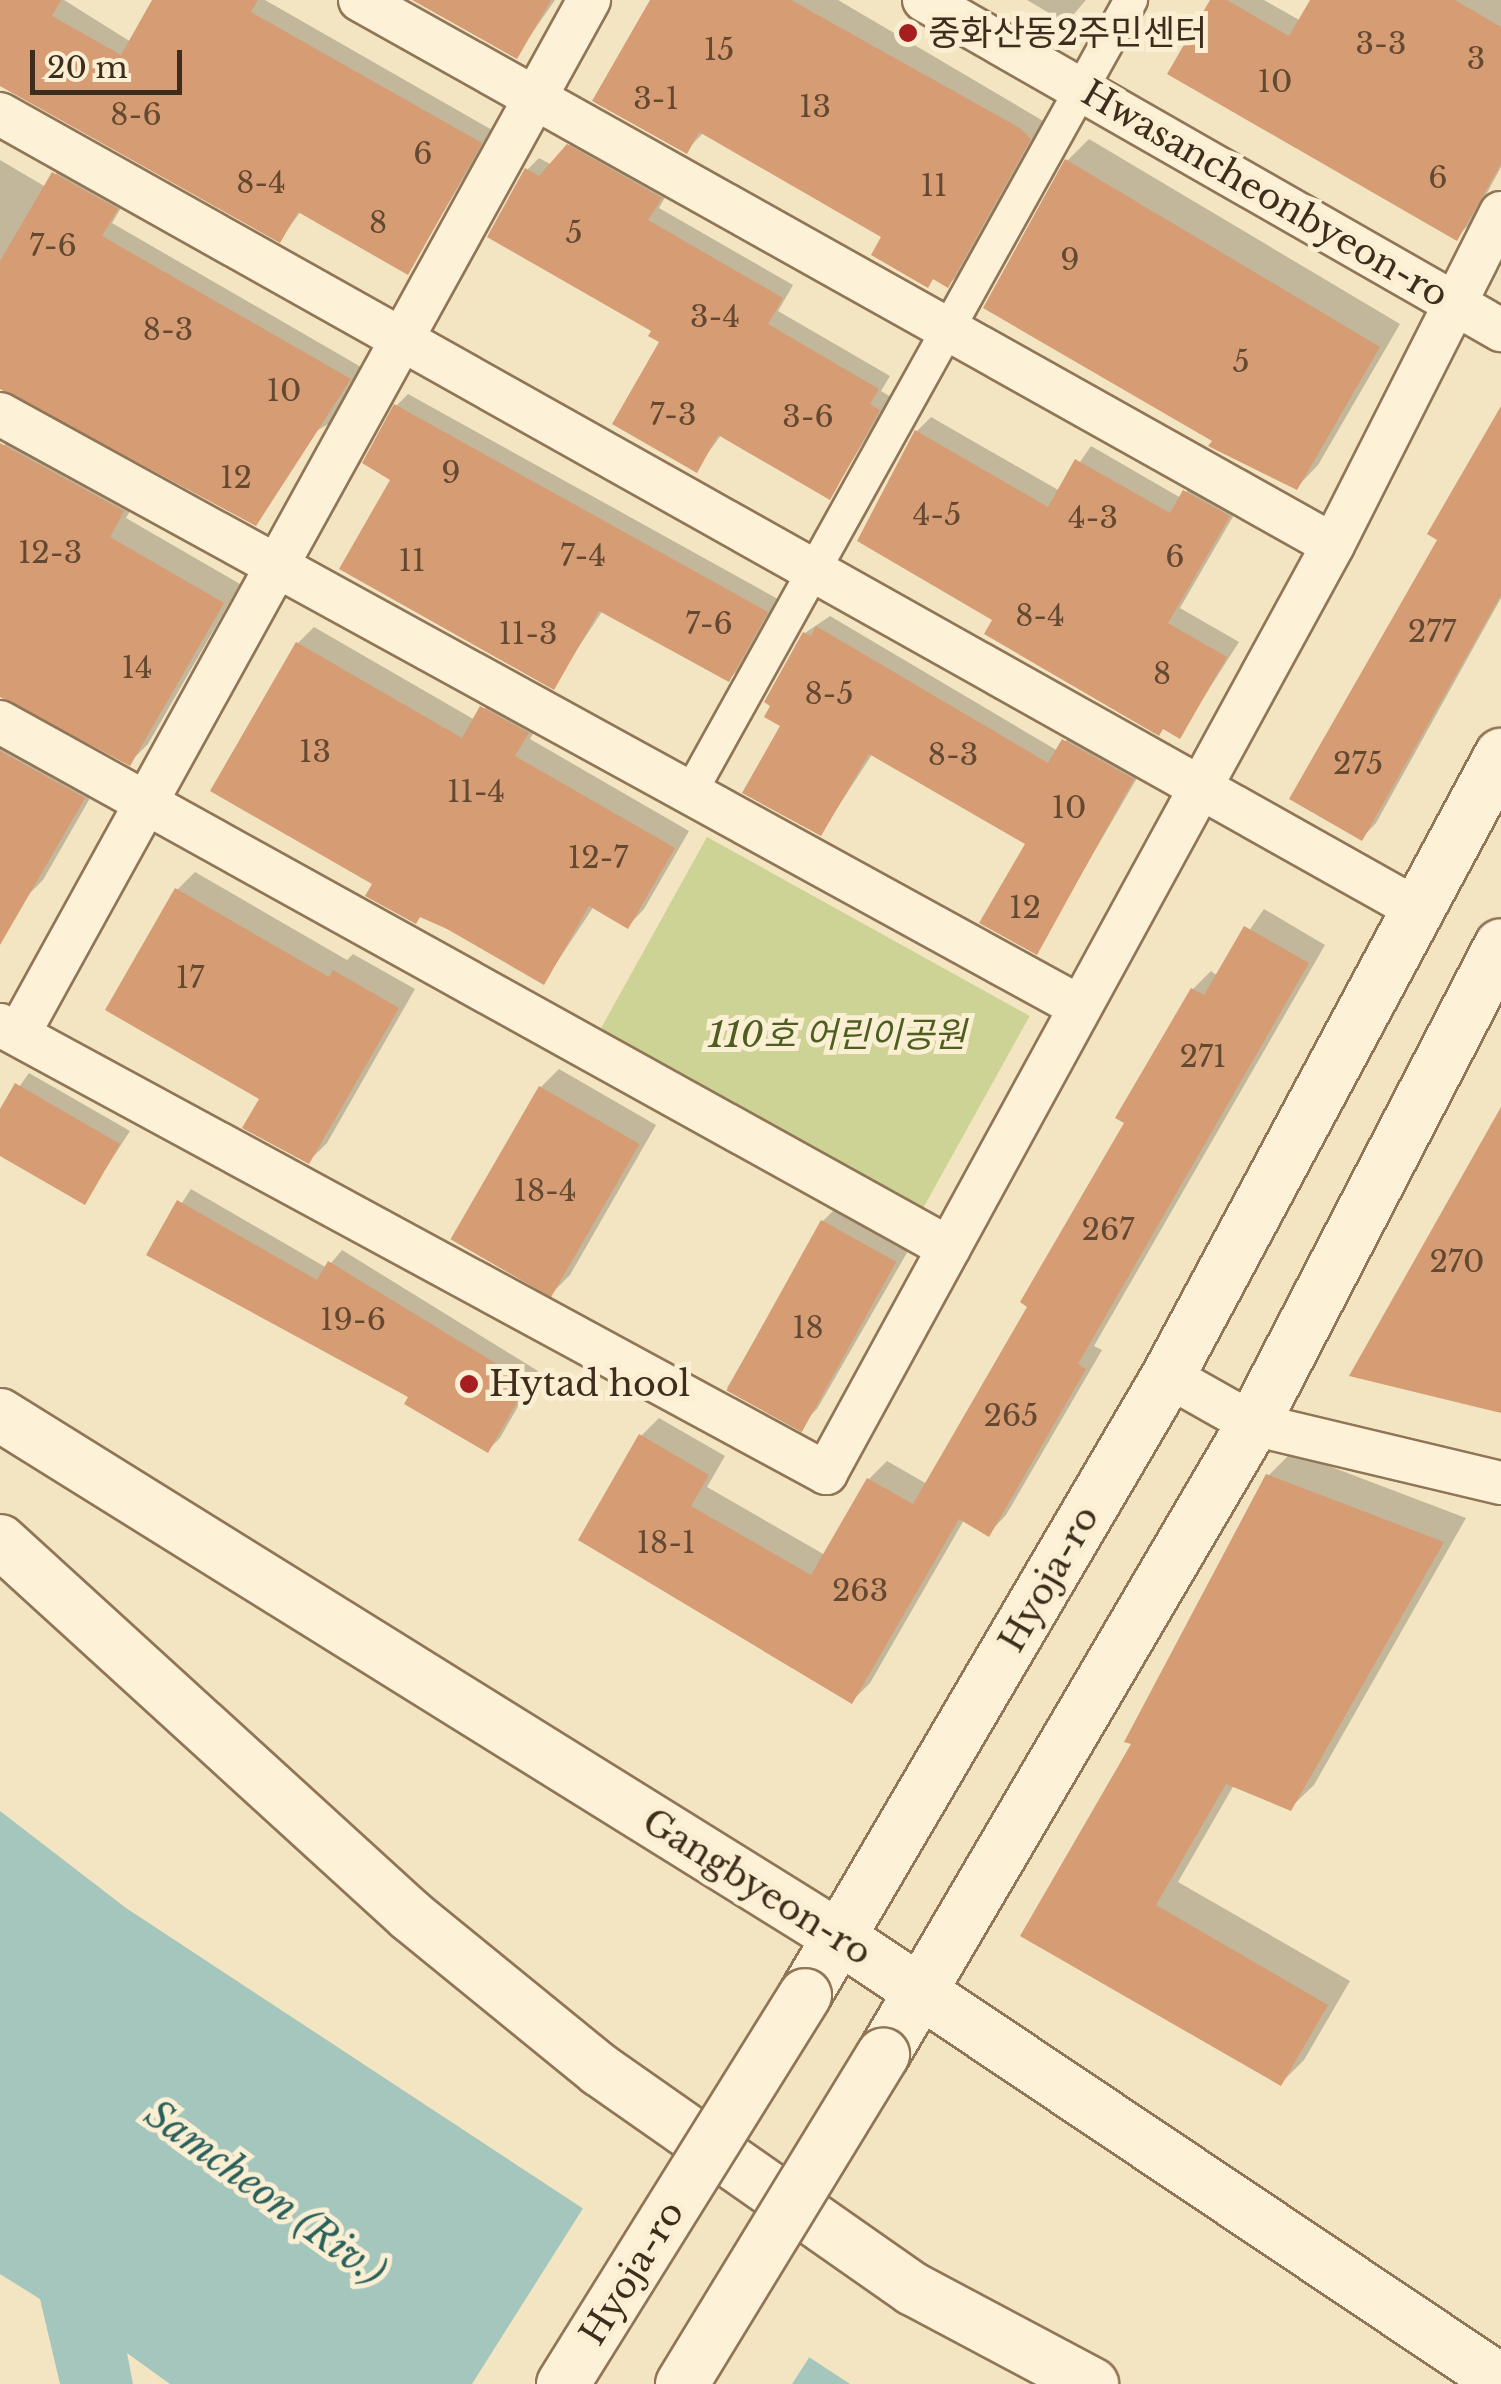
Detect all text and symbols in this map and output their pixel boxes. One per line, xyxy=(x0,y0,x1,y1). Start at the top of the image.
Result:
place label: 중화산동2주민센터 xyxy=(928,12,1207,54)
marker: 중화산동2주민센터 xyxy=(897,22,919,44)
house number: 3-3 xyxy=(1356,26,1406,62)
scale bar xyxy=(35,30,188,92)
house number: 15 xyxy=(704,32,734,68)
house number: 3 xyxy=(1467,41,1485,77)
text: 20 m xyxy=(47,49,128,86)
house number: 10 xyxy=(1258,64,1292,100)
street label: Hwasancheonbyeon-ro xyxy=(1074,72,1456,316)
house number: 3-1 xyxy=(633,81,679,117)
house number: 13 xyxy=(799,89,831,125)
house number: 8-6 xyxy=(110,97,162,133)
house number: 6 xyxy=(413,136,433,172)
house number: 6 xyxy=(1428,160,1448,196)
house number: 8-4 xyxy=(236,165,286,201)
house number: 11 xyxy=(921,168,947,204)
house number: 8 xyxy=(369,205,387,241)
house number: 5 xyxy=(565,215,583,251)
house number: 7-6 xyxy=(29,228,77,264)
house number: 9 xyxy=(1060,242,1080,278)
house number: 3-4 xyxy=(690,299,740,335)
house number: 8-3 xyxy=(143,312,193,348)
house number: 5 xyxy=(1232,344,1250,380)
house number: 10 xyxy=(267,373,301,409)
house number: 7-3 xyxy=(650,397,696,433)
house number: 3-6 xyxy=(782,399,834,435)
house number: 9 xyxy=(441,455,461,491)
house number: 12 xyxy=(220,460,252,496)
house number: 4-5 xyxy=(913,497,961,533)
house number: 4-3 xyxy=(1068,500,1118,536)
house number: 12-3 xyxy=(18,535,82,571)
house number: 7-4 xyxy=(560,538,606,574)
house number: 6 xyxy=(1165,539,1185,575)
house number: 11 xyxy=(399,543,425,579)
house number: 8-4 xyxy=(1015,598,1065,634)
house number: 7-6 xyxy=(685,606,733,642)
house number: 277 xyxy=(1408,614,1456,650)
house number: 11-3 xyxy=(498,616,558,652)
house number: 14 xyxy=(122,650,152,686)
house number: 8 xyxy=(1153,656,1171,692)
house number: 8-5 xyxy=(804,676,854,712)
house number: 13 xyxy=(299,734,331,770)
house number: 8-3 xyxy=(928,737,978,773)
house number: 275 xyxy=(1333,746,1383,782)
house number: 11-4 xyxy=(447,774,505,810)
house number: 10 xyxy=(1052,790,1086,826)
house number: 12-7 xyxy=(568,840,628,876)
house number: 12 xyxy=(1009,890,1041,926)
house number: 17 xyxy=(176,960,204,996)
park label: 110호 어린이공원 xyxy=(708,1014,966,1056)
house number: 271 xyxy=(1180,1039,1226,1075)
house number: 18-4 xyxy=(514,1173,576,1209)
house number: 267 xyxy=(1082,1212,1134,1248)
house number: 270 xyxy=(1430,1244,1484,1280)
house number: 19-6 xyxy=(320,1302,386,1338)
house number: 18 xyxy=(792,1310,824,1346)
place label: Hytad hool xyxy=(489,1363,690,1405)
marker: Hytad hool xyxy=(458,1373,480,1395)
house number: 265 xyxy=(984,1398,1038,1434)
street label: Hyoja-ro xyxy=(990,1499,1108,1659)
house number: 18-1 xyxy=(637,1525,695,1561)
house number: 263 xyxy=(832,1573,888,1609)
street label: Gangbyeon-ro xyxy=(635,1800,879,1974)
water label: Samcheon (Riv.) xyxy=(136,2091,394,2295)
street label: Hyoja-ro xyxy=(571,2193,693,2353)

